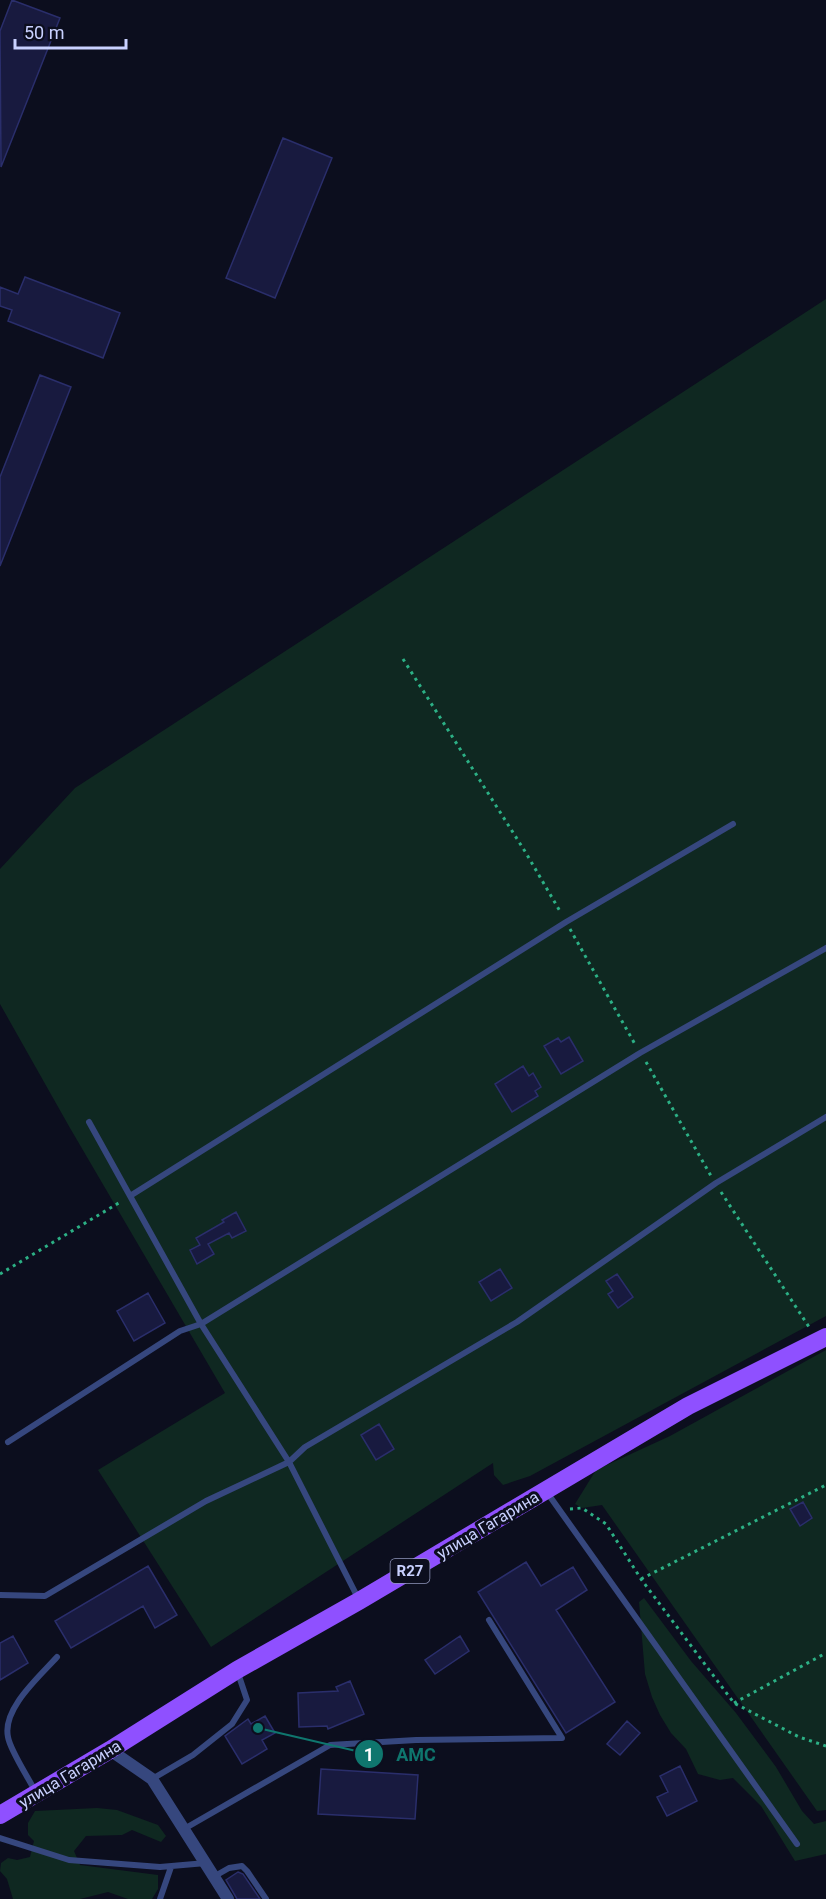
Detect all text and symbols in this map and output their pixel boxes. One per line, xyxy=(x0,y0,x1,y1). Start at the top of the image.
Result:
scale bar xyxy=(15,12,126,50)
text: 50 m xyxy=(24,22,64,43)
street label: улица Гагарина xyxy=(434,1487,542,1563)
road number: R27 xyxy=(390,1559,430,1583)
street label: улица Гагарина xyxy=(16,1736,124,1812)
callout: AMC xyxy=(354,1736,448,1772)
text: 1 xyxy=(364,1744,374,1765)
text: AMC xyxy=(396,1744,436,1765)

